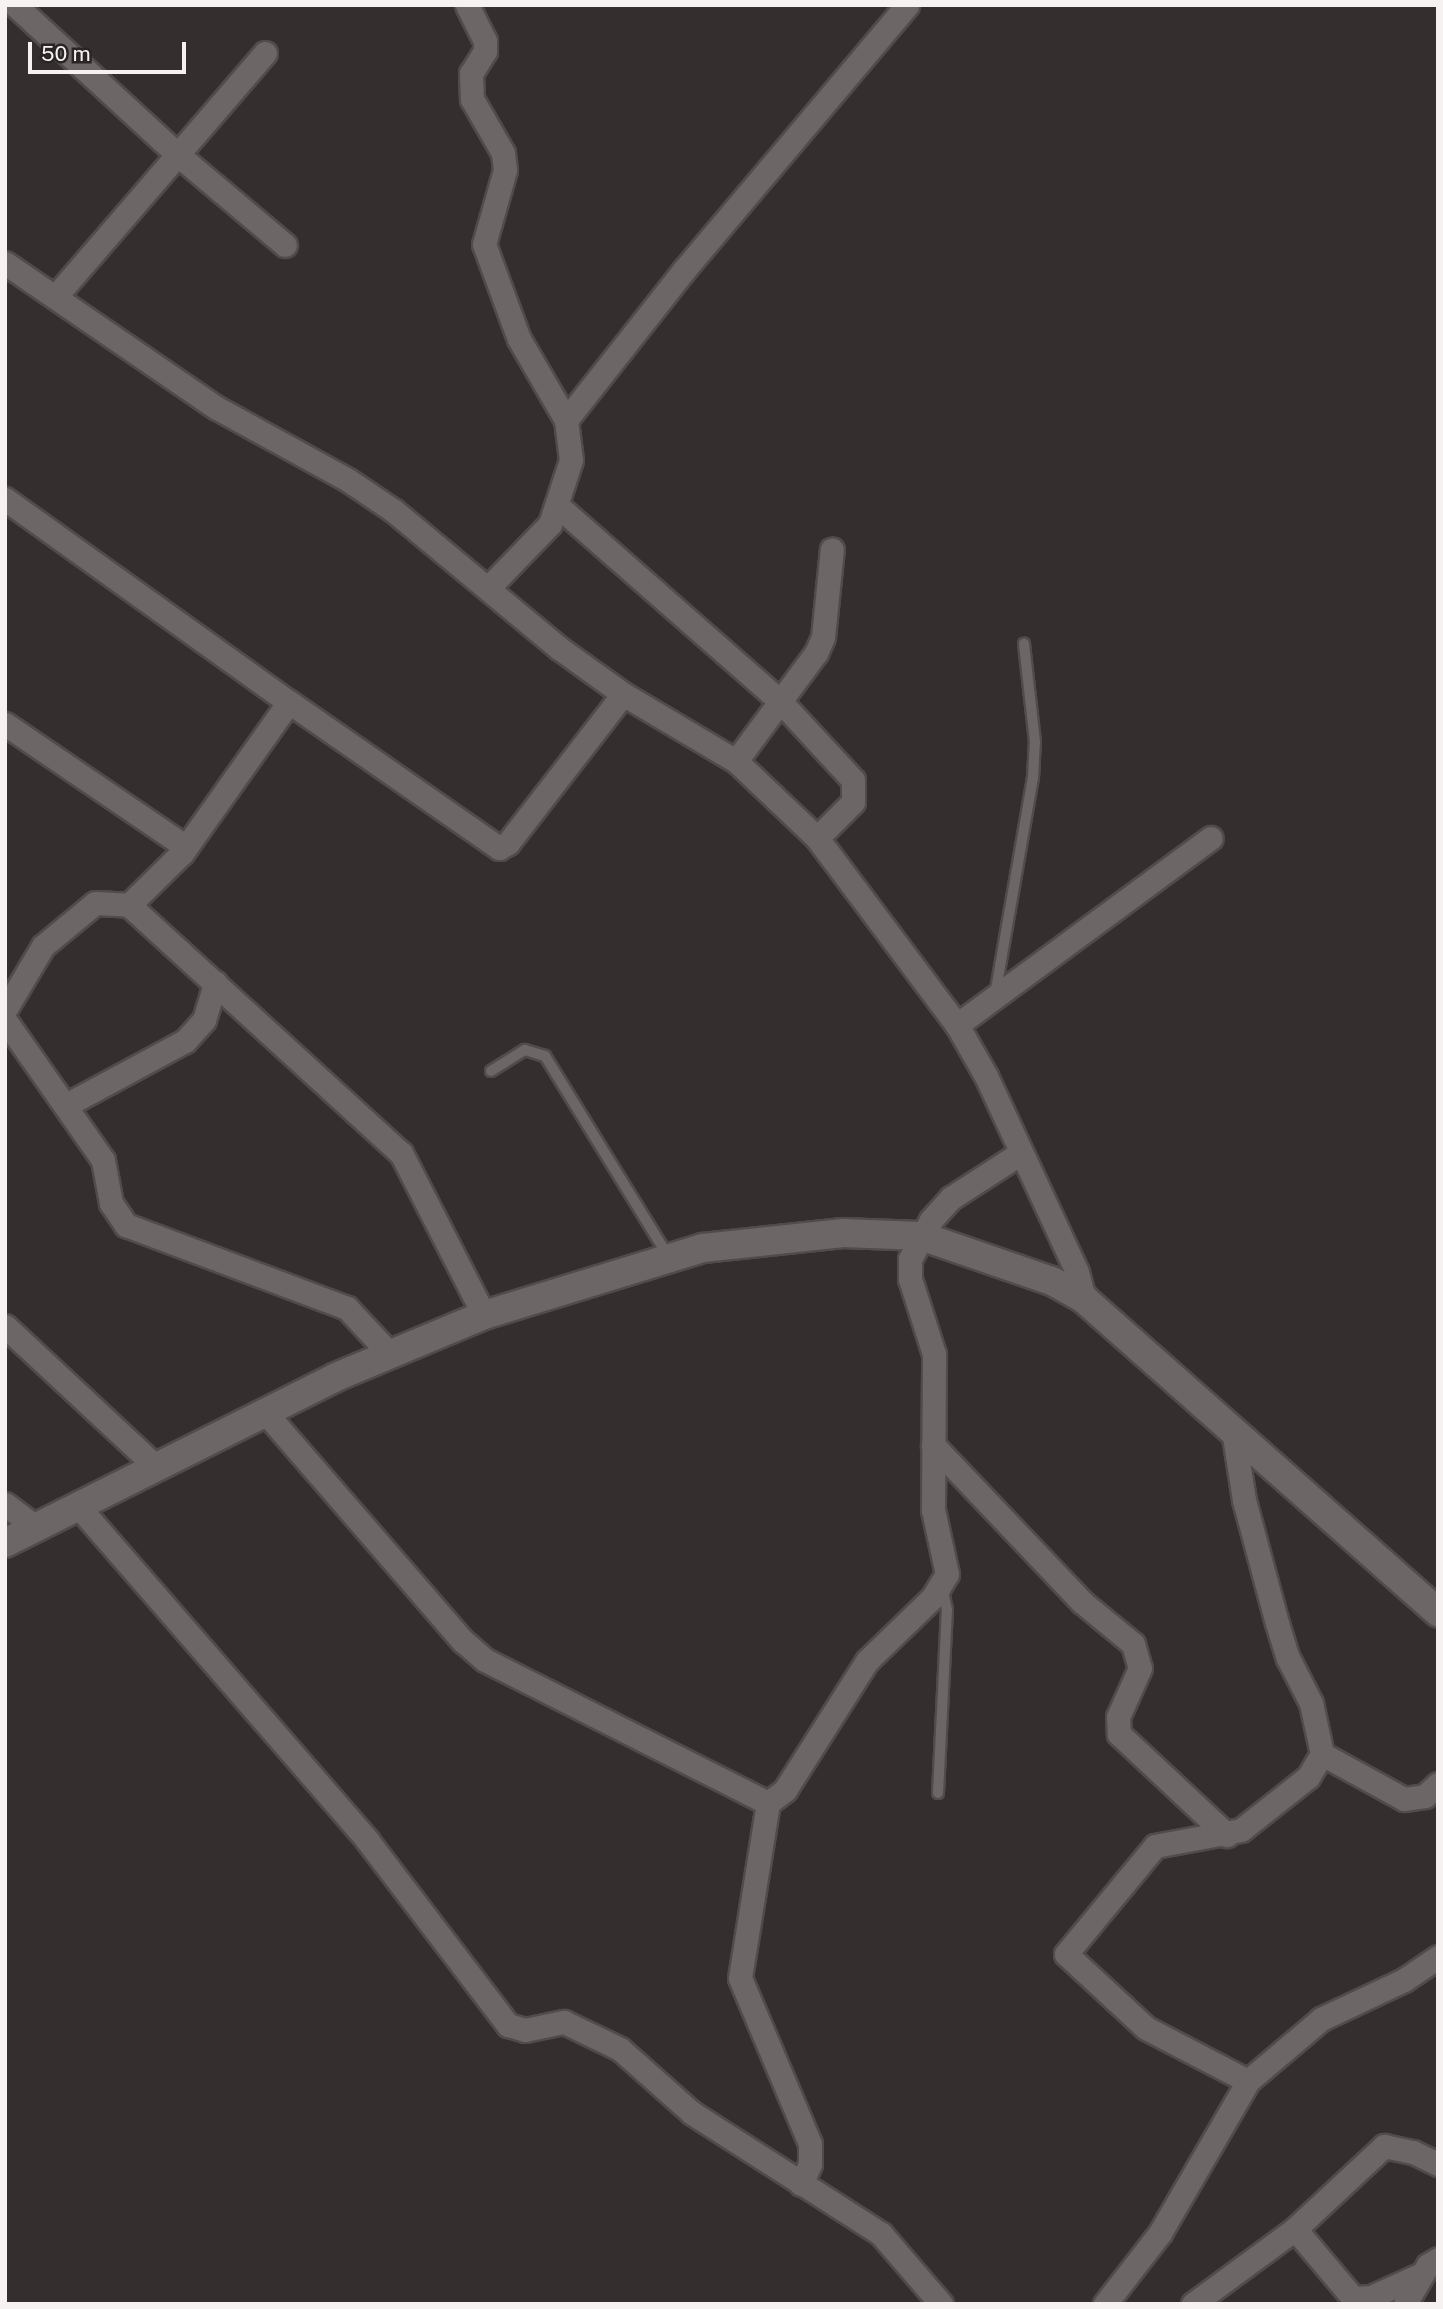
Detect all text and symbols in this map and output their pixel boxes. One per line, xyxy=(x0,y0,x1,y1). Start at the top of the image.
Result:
scale bar xyxy=(32,28,189,72)
text: 50 m xyxy=(41,41,91,66)

